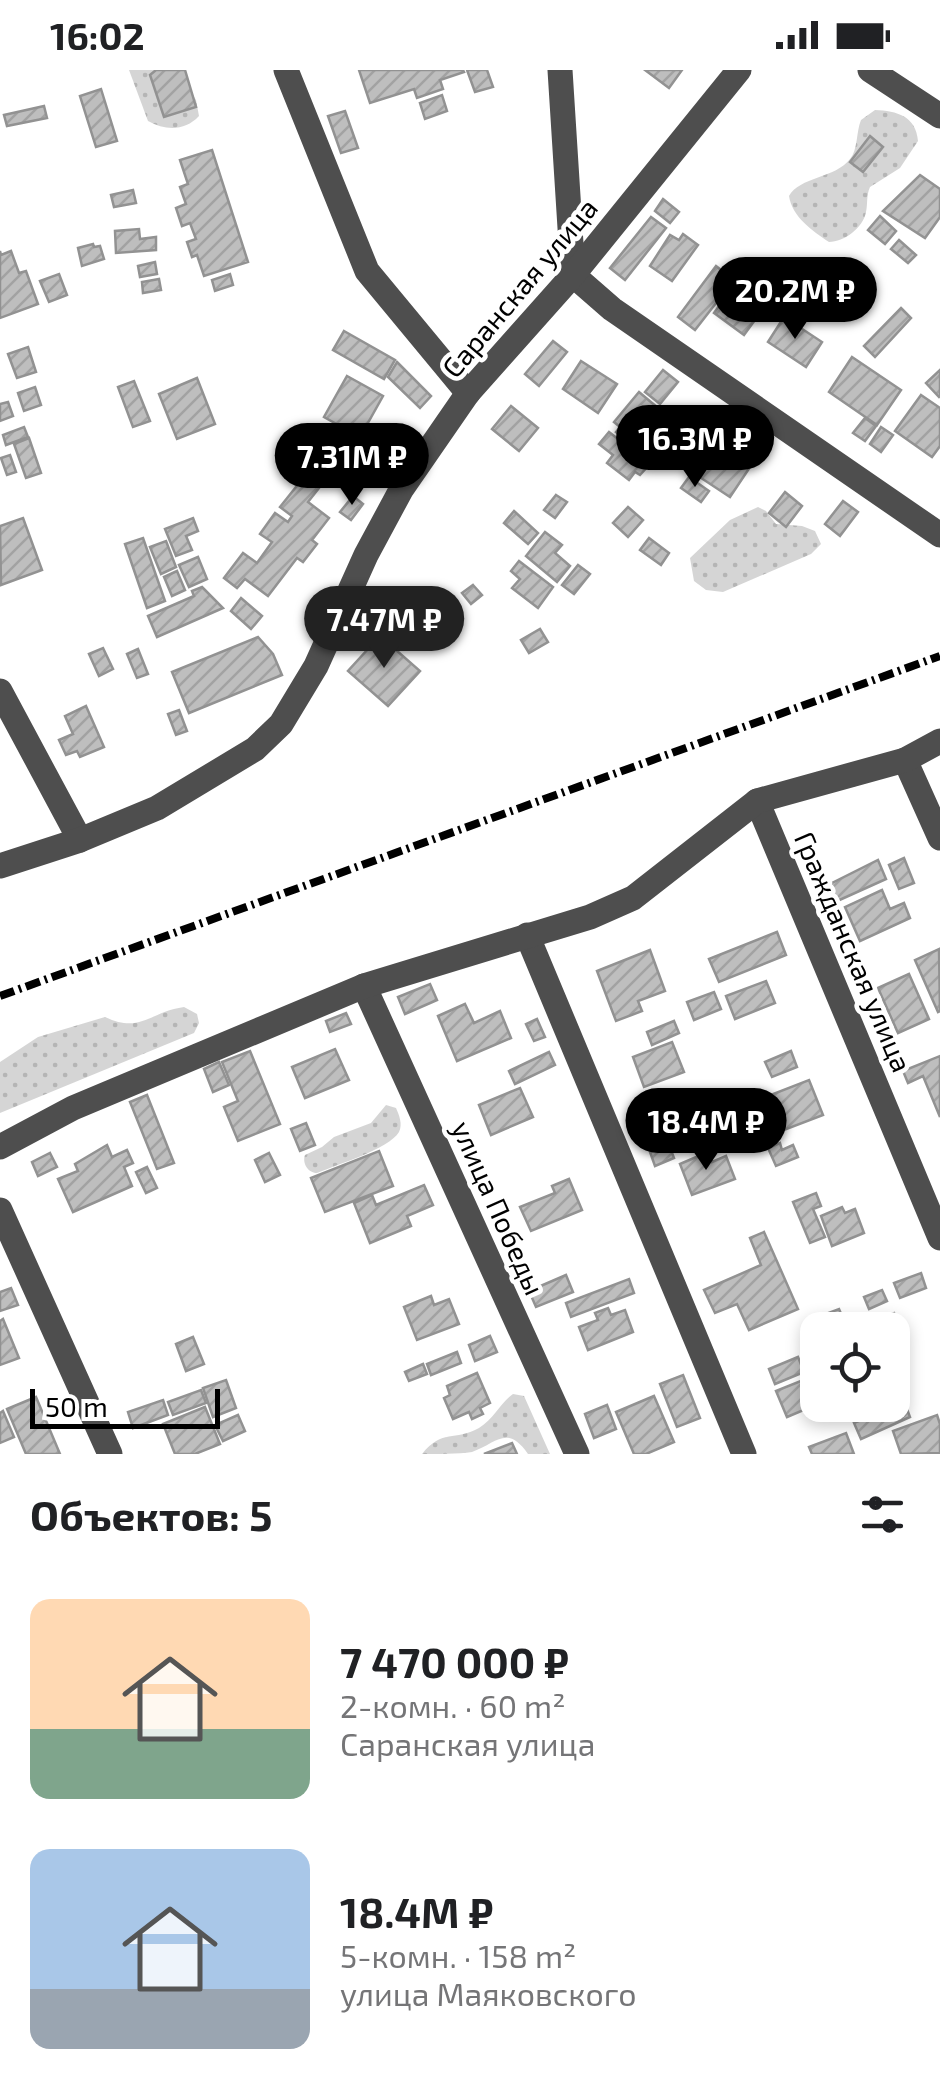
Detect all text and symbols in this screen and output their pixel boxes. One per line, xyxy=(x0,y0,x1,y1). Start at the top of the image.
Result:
text: 16:02 xyxy=(50,12,145,58)
street label: Саранская улица xyxy=(434,191,604,384)
pin: 20.2M ₽ xyxy=(703,257,887,342)
text: 20.2M ₽ xyxy=(735,270,855,308)
pin: 16.3M ₽ xyxy=(603,405,787,490)
text: 16.3M ₽ xyxy=(638,418,752,456)
pin: 7.31M ₽ xyxy=(260,423,444,508)
text: 7.31M ₽ xyxy=(297,436,407,474)
pin: 7.47M ₽ xyxy=(292,586,476,671)
text: 7.47M ₽ xyxy=(326,599,442,637)
street label: Гражданская улица xyxy=(788,826,920,1077)
pin: 18.4M ₽ xyxy=(614,1088,798,1173)
text: 18.4M ₽ xyxy=(648,1101,764,1139)
street label: улица Победы xyxy=(445,1115,552,1300)
map controls xyxy=(800,1312,910,1422)
button: locate xyxy=(800,1312,910,1422)
scale bar xyxy=(30,1384,220,1428)
text: 50 m xyxy=(45,1389,108,1423)
icon: filters xyxy=(855,1487,910,1542)
text: Объектов: 5 xyxy=(30,1489,272,1539)
text: 7 470 000 ₽ xyxy=(340,1636,569,1686)
icon: home xyxy=(110,1639,230,1759)
text: 2-комн. · 60 m² xyxy=(340,1686,565,1724)
text: Саранская улица xyxy=(340,1724,595,1762)
text: 18.4M ₽ xyxy=(340,1886,493,1936)
icon: home xyxy=(110,1889,230,2009)
text: 5-комн. · 158 m² xyxy=(340,1936,576,1974)
text: улица Маяковского xyxy=(340,1974,636,2012)

